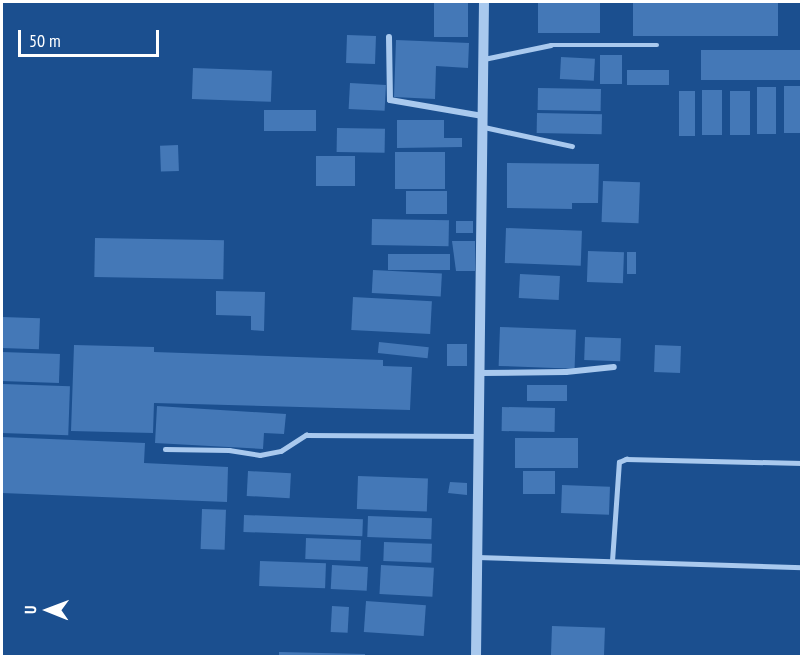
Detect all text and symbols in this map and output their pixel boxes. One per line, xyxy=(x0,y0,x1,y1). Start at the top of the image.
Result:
scale bar xyxy=(21,18,162,56)
text: 50 m xyxy=(29,29,61,52)
north arrow xyxy=(18,580,78,640)
text: U xyxy=(20,605,40,614)

